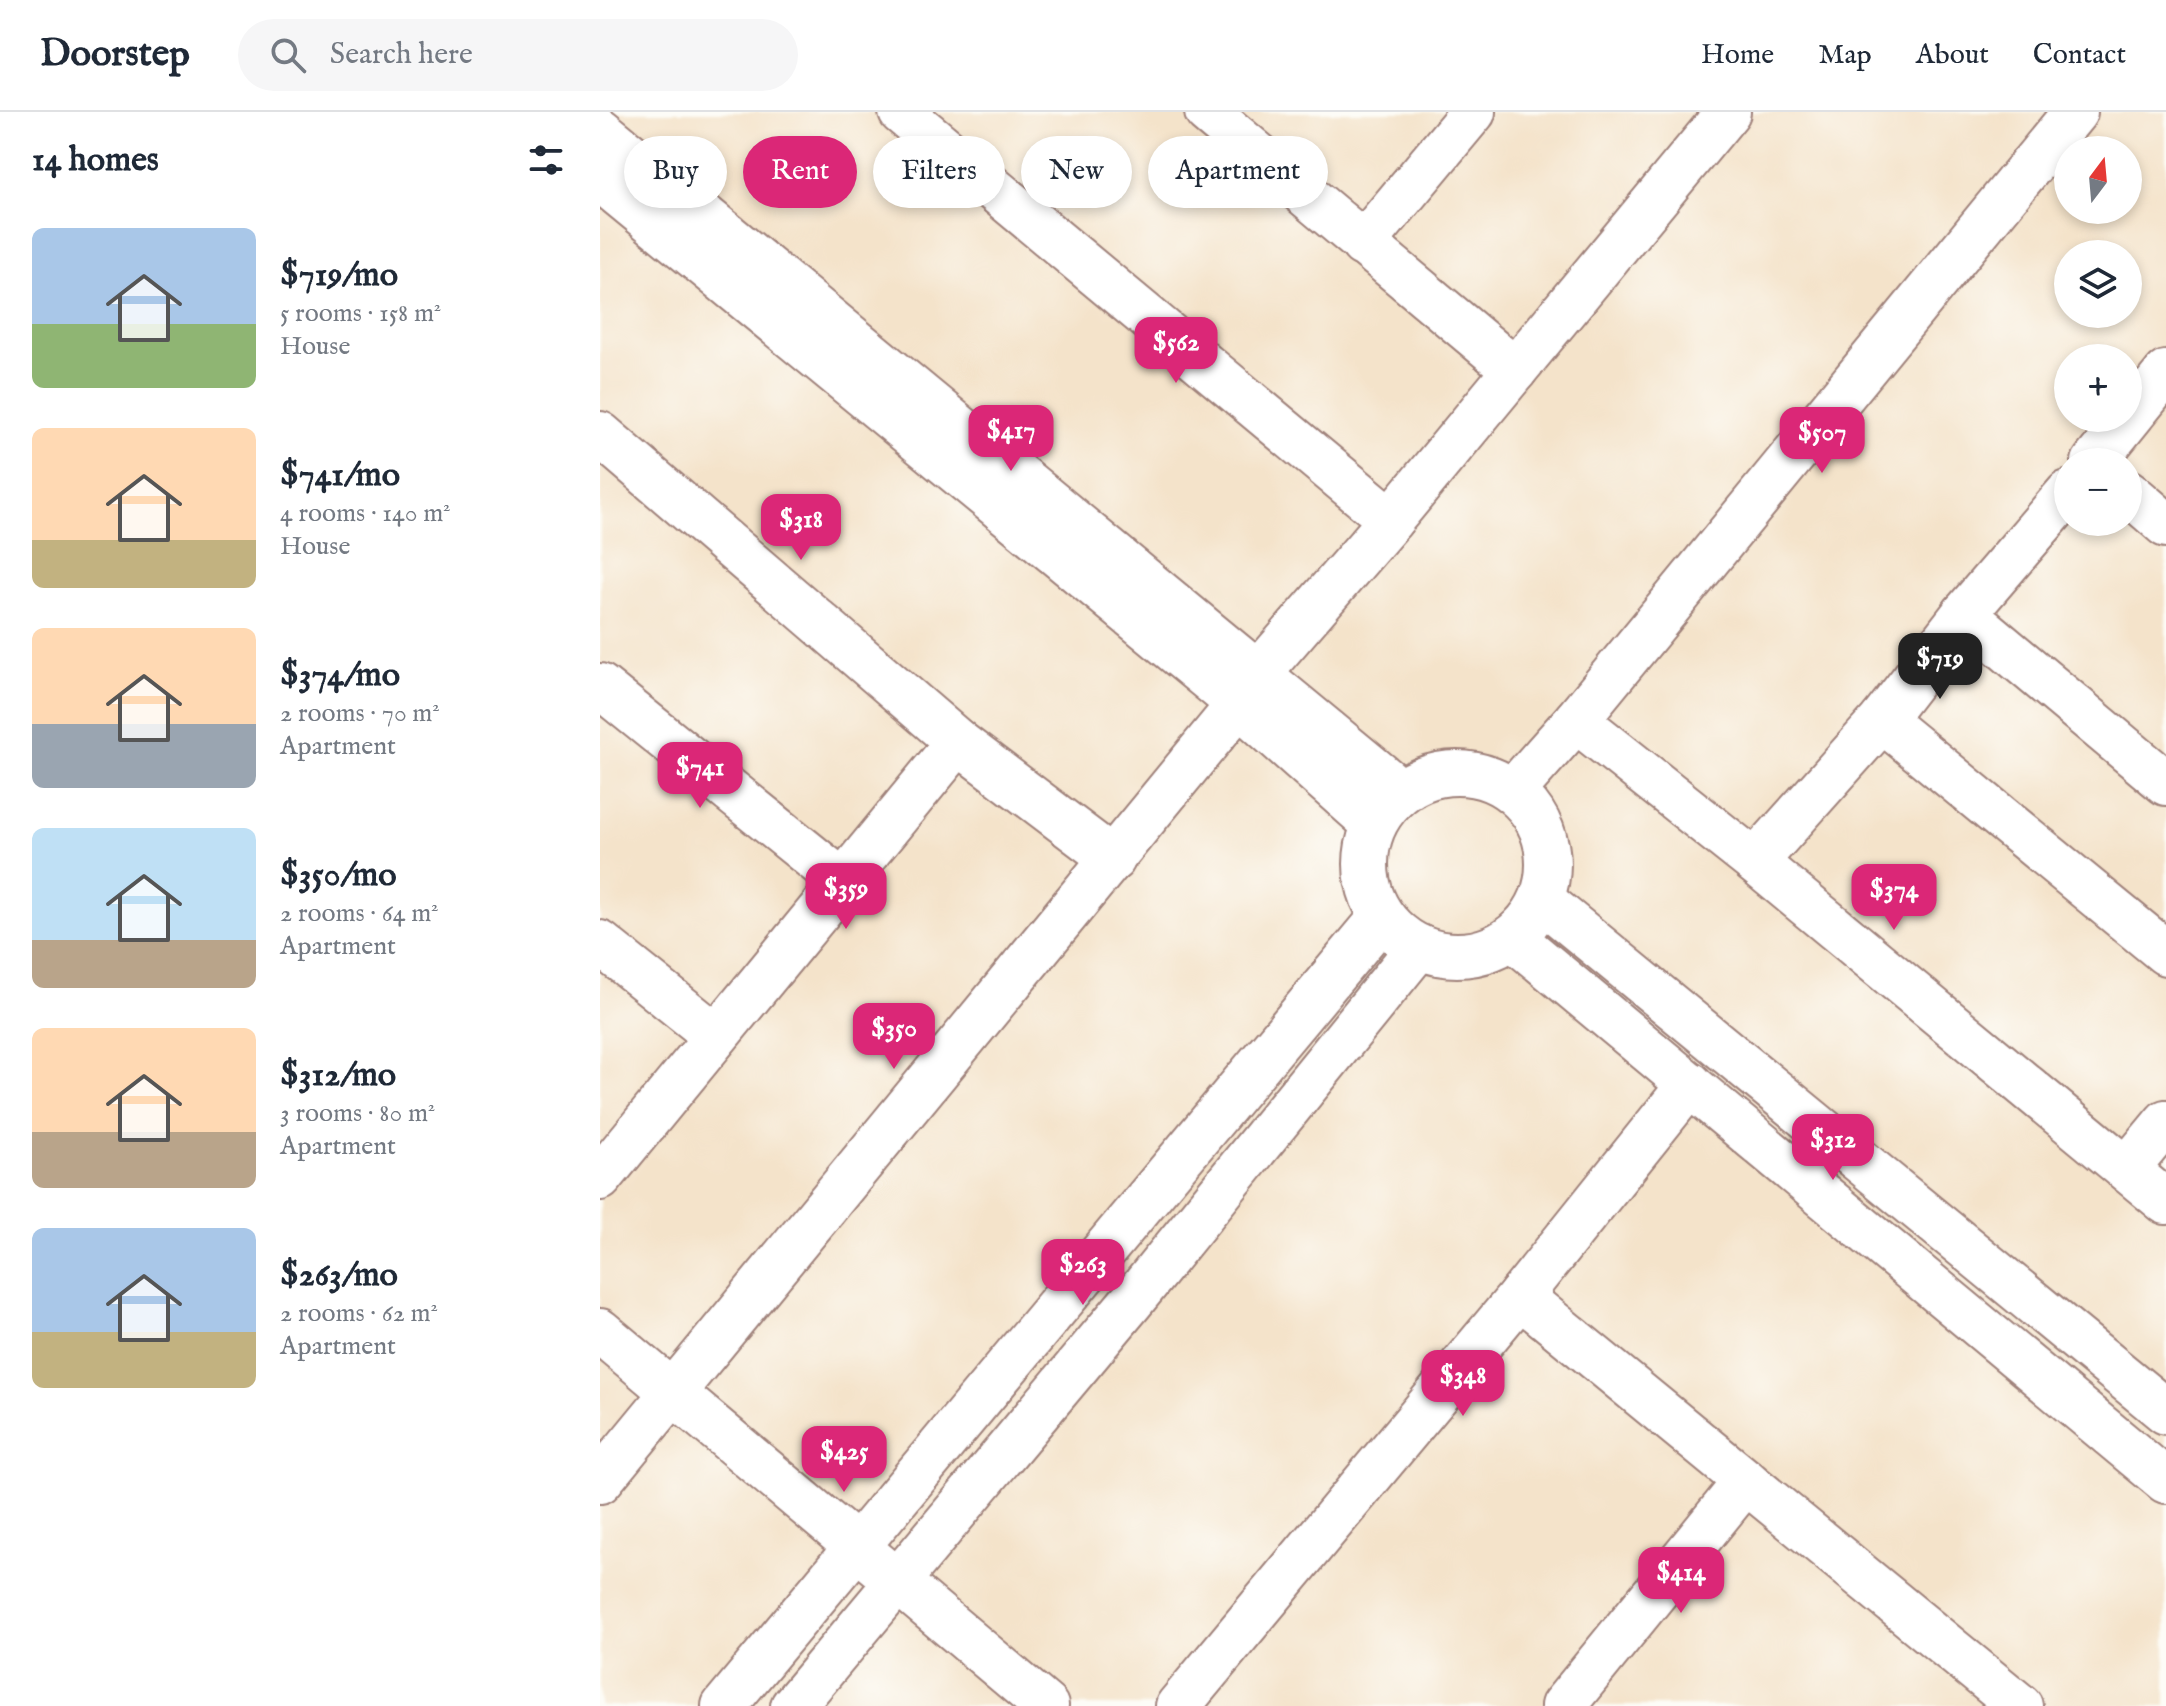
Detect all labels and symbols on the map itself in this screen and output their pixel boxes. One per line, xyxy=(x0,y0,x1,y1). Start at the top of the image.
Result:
north arrow xyxy=(2054,136,2142,224)
pin: $562 xyxy=(1129,317,1223,385)
pin: $417 xyxy=(964,405,1058,473)
pin: $507 xyxy=(1775,407,1869,475)
pin: $318 xyxy=(754,494,848,562)
pin: $719 xyxy=(1893,633,1987,701)
pin: $741 xyxy=(653,742,747,810)
pin: $359 xyxy=(799,863,893,931)
pin: $374 xyxy=(1847,864,1941,932)
pin: $350 xyxy=(847,1003,941,1071)
pin: $312 xyxy=(1786,1114,1880,1182)
pin: $263 xyxy=(1036,1239,1130,1307)
pin: $348 xyxy=(1416,1350,1510,1418)
pin: $425 xyxy=(797,1426,891,1494)
pin: $414 xyxy=(1634,1547,1728,1615)

